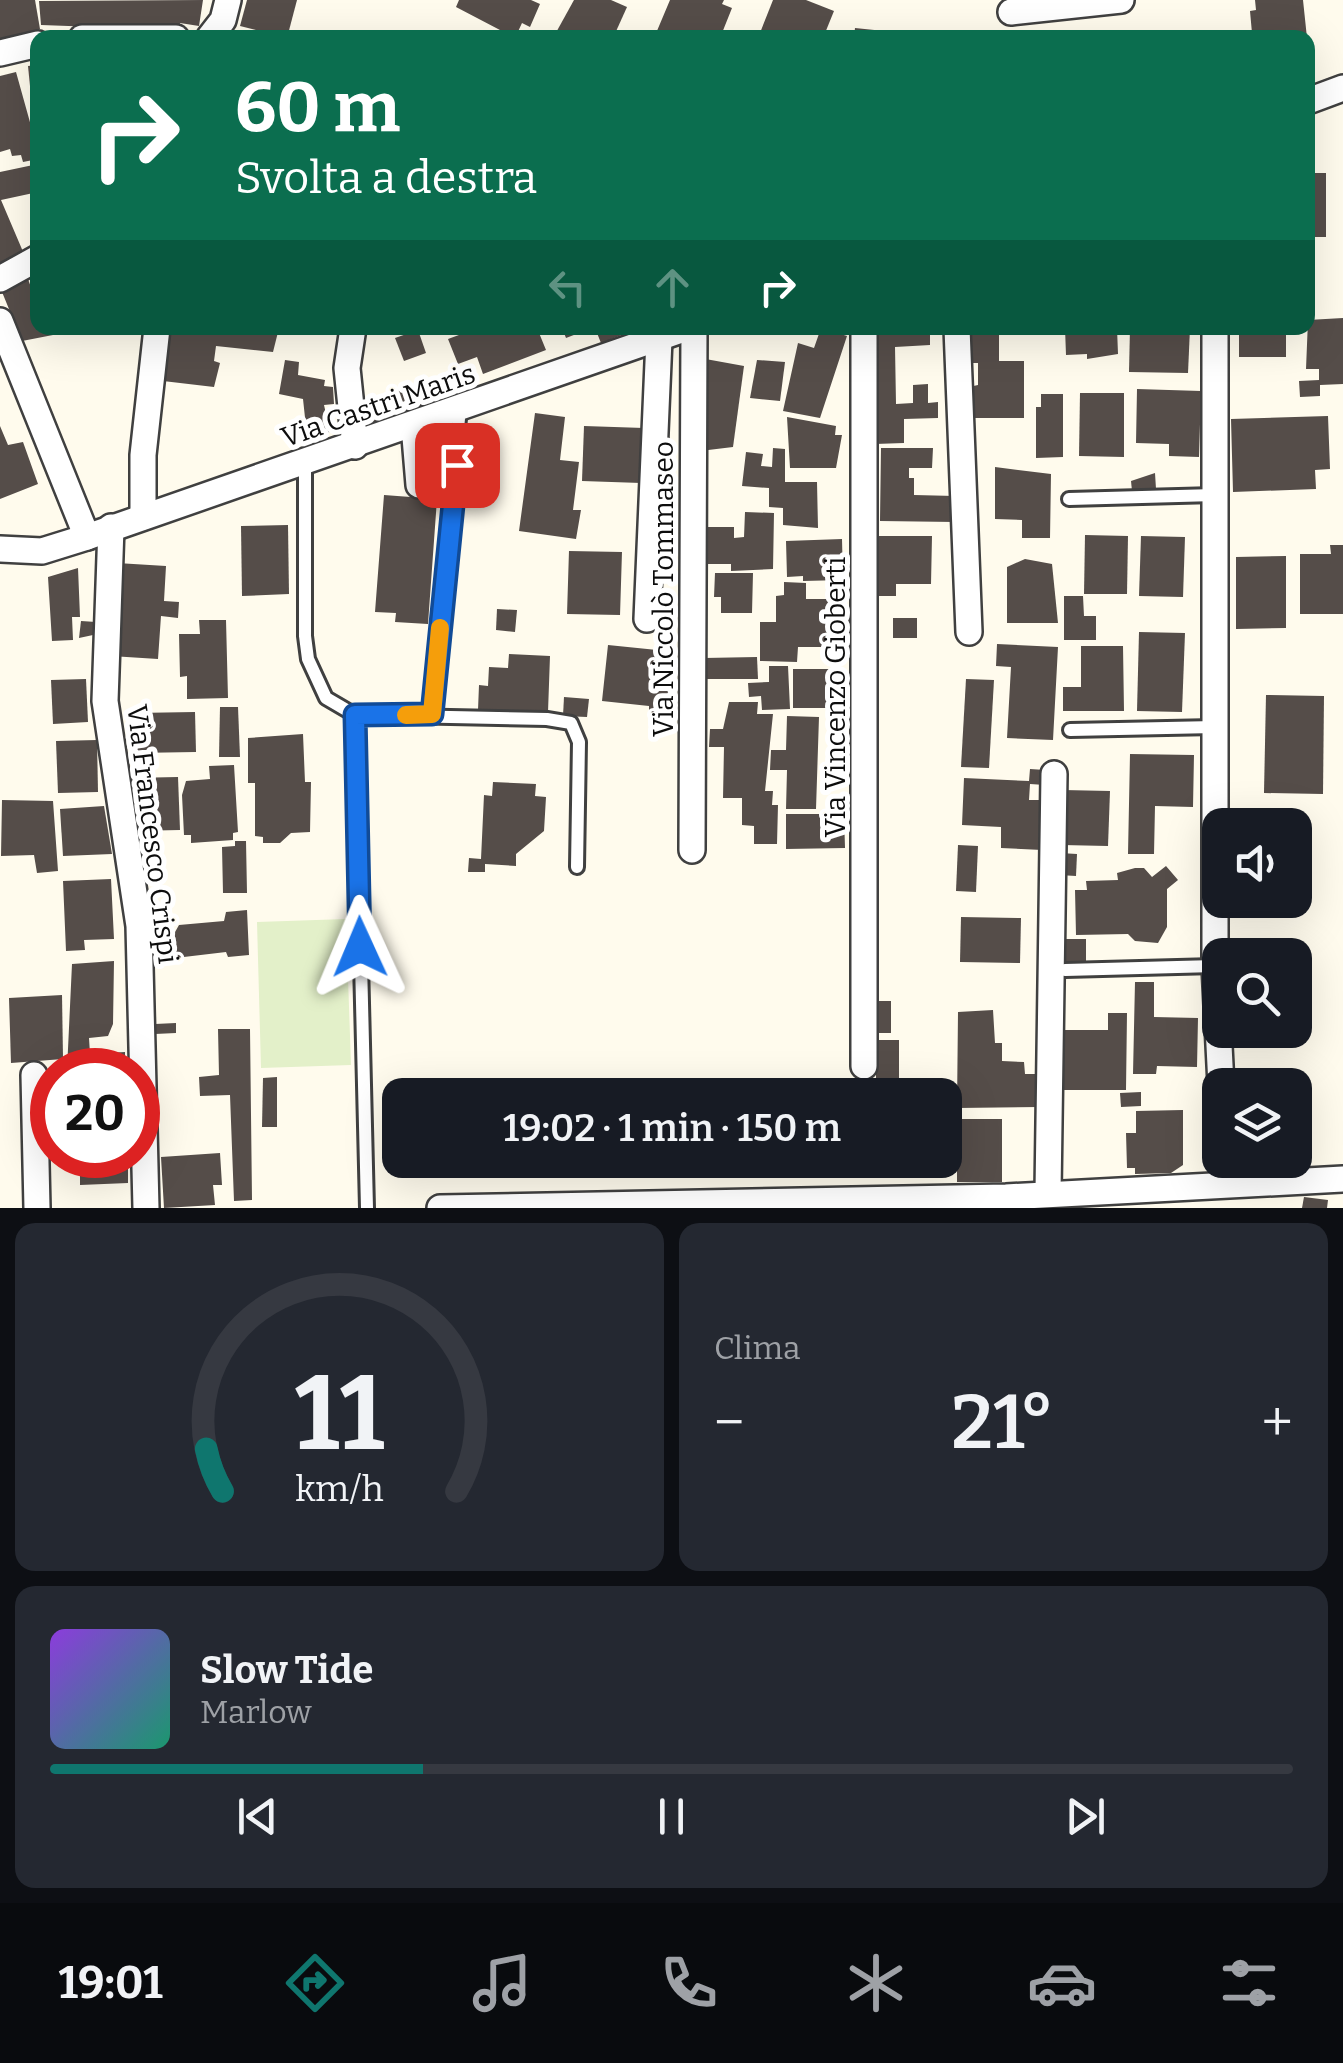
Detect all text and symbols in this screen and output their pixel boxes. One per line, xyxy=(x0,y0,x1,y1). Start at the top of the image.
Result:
text: 60 m xyxy=(235,66,400,150)
icon: right xyxy=(70,70,200,200)
text: Svolta a destra xyxy=(235,151,537,205)
icon: left xyxy=(540,260,595,315)
icon: ahead xyxy=(645,260,700,315)
icon: right xyxy=(750,260,805,315)
street label: Via Castri Maris xyxy=(277,357,479,454)
pin xyxy=(415,423,500,508)
icon: arrive xyxy=(430,438,485,493)
street label: Via Niccolò Tommaseo xyxy=(647,441,680,737)
street label: Via Vincenzo Gioberti xyxy=(819,557,852,837)
street label: Via Francesco Crispi xyxy=(120,703,185,966)
map controls xyxy=(1202,808,1312,1178)
button: sound xyxy=(1202,808,1312,918)
position arrow xyxy=(308,895,412,999)
button: search xyxy=(1202,938,1312,1048)
speed limit sign: 20 xyxy=(30,1048,160,1178)
button: layers xyxy=(1202,1068,1312,1178)
text: 19:02 · 1 min · 150 m xyxy=(503,1105,841,1151)
text: Clima xyxy=(714,1329,801,1367)
text: 11 xyxy=(295,1352,384,1477)
text: 21° xyxy=(951,1378,1055,1468)
text: − xyxy=(714,1390,744,1456)
text: + xyxy=(1262,1390,1293,1456)
text: km/h xyxy=(295,1468,384,1510)
text: Slow Tide xyxy=(200,1647,373,1693)
text: Marlow xyxy=(200,1693,312,1731)
icon: previous xyxy=(230,1789,285,1844)
icon: pause xyxy=(644,1789,699,1844)
icon: next xyxy=(1058,1789,1113,1844)
icon: directions xyxy=(280,1948,350,2018)
icon: music xyxy=(467,1948,537,2018)
icon: phone xyxy=(654,1948,724,2018)
icon: climate xyxy=(841,1948,911,2018)
icon: car xyxy=(1027,1948,1097,2018)
icon: filters xyxy=(1214,1948,1284,2018)
text: 19:01 xyxy=(58,1956,163,2010)

